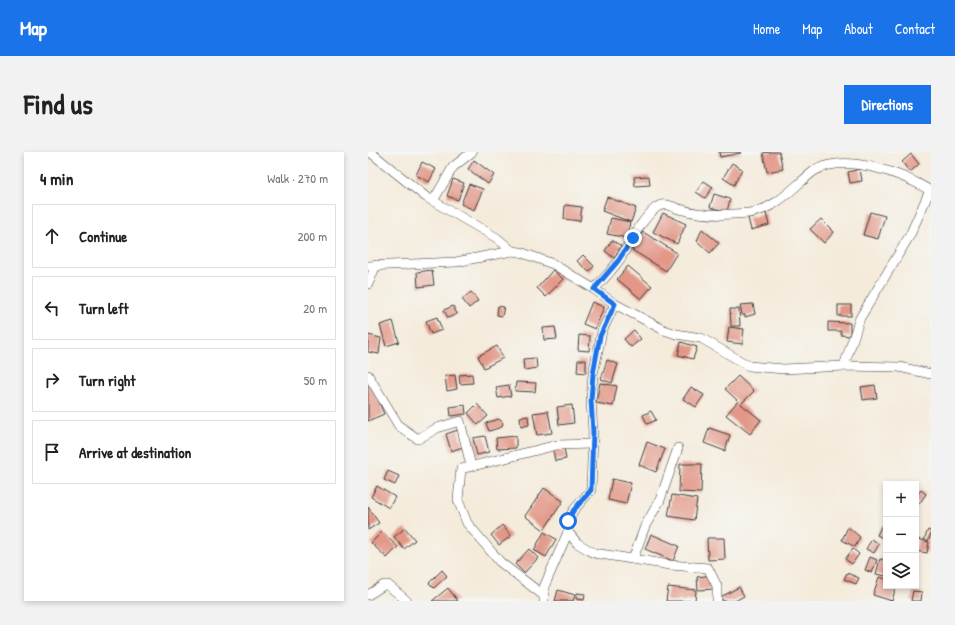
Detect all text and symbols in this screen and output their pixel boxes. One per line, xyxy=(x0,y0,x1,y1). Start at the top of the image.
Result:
text: Map xyxy=(20,15,47,41)
text: Home xyxy=(753,19,780,38)
text: Map xyxy=(802,19,822,38)
text: About xyxy=(844,19,873,38)
text: Contact xyxy=(895,19,935,38)
text: Find us xyxy=(24,85,93,123)
button: Directions xyxy=(844,85,931,124)
text: 4 min xyxy=(40,167,73,190)
text: Walk · 270 m xyxy=(267,169,328,187)
icon: ahead xyxy=(41,225,63,247)
text: Continue xyxy=(79,226,127,247)
text: 200 m xyxy=(297,227,327,245)
route end xyxy=(624,229,642,247)
icon: left xyxy=(41,297,63,319)
text: Turn left xyxy=(79,298,129,319)
text: 20 m xyxy=(303,299,327,317)
icon: right xyxy=(41,369,63,391)
text: Turn right xyxy=(79,370,135,391)
text: 50 m xyxy=(304,371,327,389)
icon: arrive xyxy=(41,441,63,463)
text: Arrive at destination xyxy=(79,442,191,463)
map controls xyxy=(883,481,919,589)
button: + xyxy=(883,481,919,517)
route start xyxy=(559,512,577,530)
button: − xyxy=(883,517,919,553)
button: layers xyxy=(883,553,919,589)

